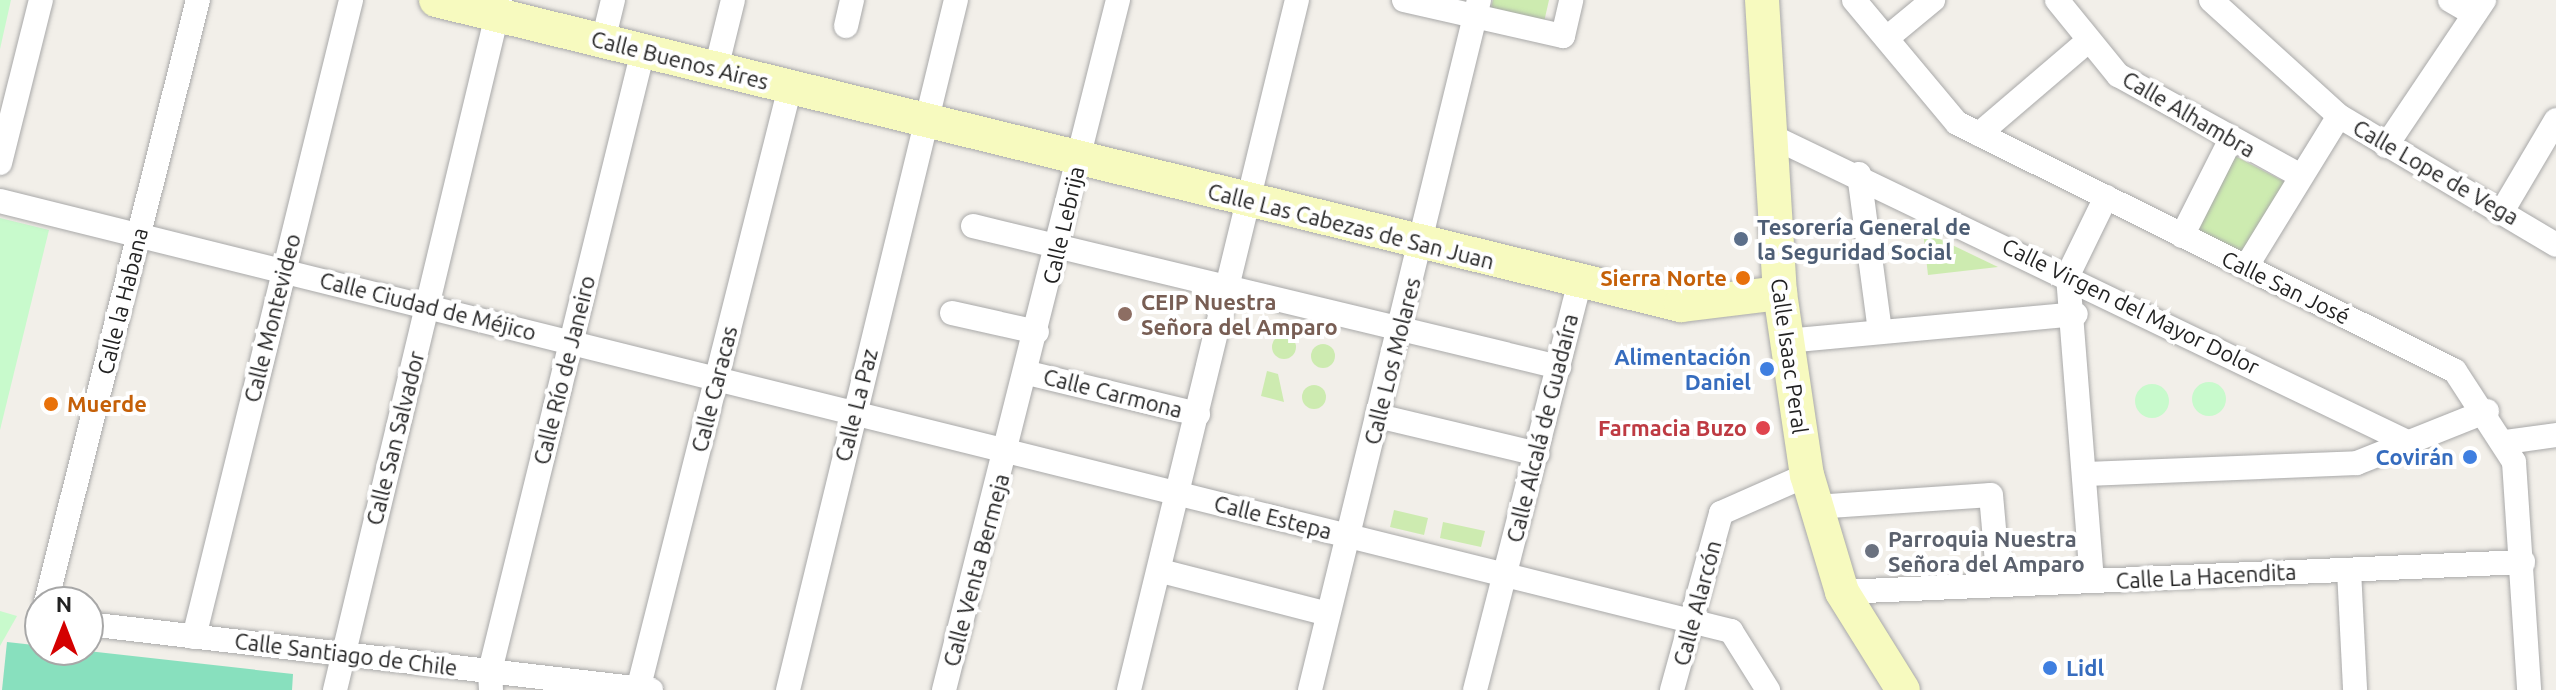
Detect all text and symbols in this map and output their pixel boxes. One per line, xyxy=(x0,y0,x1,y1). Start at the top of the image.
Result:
street label: Calle Buenos Aires xyxy=(589,25,771,95)
street label: Calle Alhambra xyxy=(2118,65,2260,163)
street label: Calle Lope de Vega xyxy=(2348,114,2524,230)
street label: Calle Lebrija xyxy=(1037,164,1089,286)
street label: Calle Las Cabezas de San Juan xyxy=(1205,178,1497,274)
place label: Tesorería General de la Seguridad Social xyxy=(1757,213,1971,264)
street label: Calle la Habana xyxy=(91,225,153,377)
marker: Tesorería General de la Seguridad Social xyxy=(1732,230,1750,248)
street label: Calle Montevideo xyxy=(238,231,306,405)
street label: Calle Virgen del Mayor Dolor xyxy=(1998,232,2264,380)
street label: Calle San José xyxy=(2218,245,2354,329)
place label: Sierra Norte xyxy=(1600,265,1727,291)
street label: Calle Ciudad de Méjico xyxy=(317,266,539,346)
marker: Sierra Norte xyxy=(1734,269,1752,287)
street label: Calle Río de Janeiro xyxy=(528,273,600,467)
street label: Calle Los Molares xyxy=(1358,275,1426,447)
street label: Calle Isaac Peral xyxy=(1766,277,1814,435)
place label: CEIP Nuestra Señora del Amparo xyxy=(1141,288,1338,340)
marker: CEIP Nuestra Señora del Amparo xyxy=(1116,305,1134,323)
street label: Calle Alcalá de Guadaíra xyxy=(1501,311,1583,545)
street label: Calle Caracas xyxy=(686,323,742,455)
place label: Alimentación Daniel xyxy=(1614,343,1751,394)
street label: Calle La Paz xyxy=(829,346,883,464)
street label: Calle San Salvador xyxy=(361,348,429,528)
marker: Alimentación Daniel xyxy=(1758,360,1776,378)
street label: Calle Carmona xyxy=(1041,363,1185,423)
place label: Muerde xyxy=(67,391,147,417)
marker: Muerde xyxy=(42,395,60,413)
place label: Farmacia Buzo xyxy=(1598,415,1747,441)
marker: Farmacia Buzo xyxy=(1754,419,1772,437)
place label: Covirán xyxy=(2376,444,2454,470)
marker: Covirán xyxy=(2461,448,2479,466)
street label: Calle Venta Bermeja xyxy=(938,471,1014,669)
street label: Calle Estepa xyxy=(1211,490,1335,544)
place label: Parroquia Nuestra Señora del Amparo xyxy=(1888,525,2085,576)
street label: Calle Alarcón xyxy=(1668,537,1726,669)
marker: Parroquia Nuestra Señora del Amparo xyxy=(1863,542,1881,560)
street label: Calle La Hacendita xyxy=(2115,558,2297,594)
north arrow xyxy=(24,586,104,666)
text: N xyxy=(56,591,72,616)
street label: Calle Santiago de Chile xyxy=(233,627,459,681)
place label: Lidl xyxy=(2066,655,2104,681)
marker: Lidl xyxy=(2041,659,2059,677)

